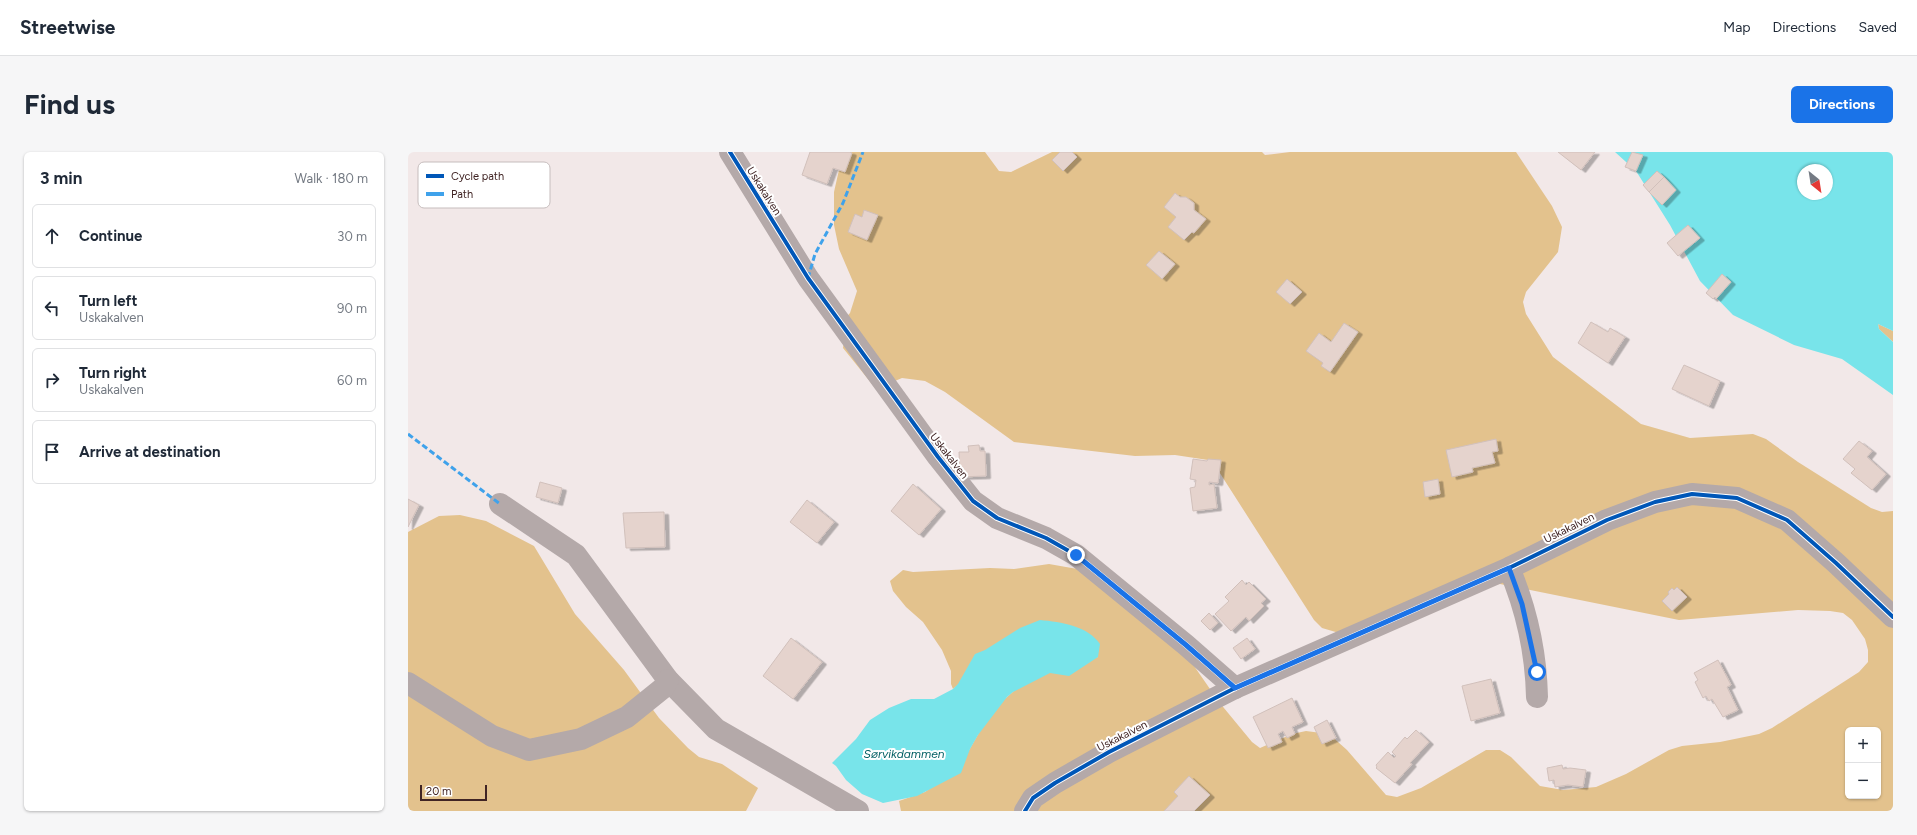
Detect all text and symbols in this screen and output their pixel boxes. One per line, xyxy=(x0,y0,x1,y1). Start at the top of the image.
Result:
text: Streetwise xyxy=(20,16,115,39)
text: Map xyxy=(1723,19,1751,36)
text: Directions xyxy=(1773,19,1836,36)
text: Saved xyxy=(1858,19,1897,36)
button: Directions xyxy=(1791,86,1893,123)
text: Find us xyxy=(24,87,115,121)
legend xyxy=(418,162,550,208)
street label: Uskakalven xyxy=(744,164,784,218)
north arrow xyxy=(1797,164,1833,200)
text: 3 min xyxy=(40,168,82,188)
text: Cycle path xyxy=(451,170,504,183)
text: Walk · 180 m xyxy=(295,171,368,186)
text: Path xyxy=(451,188,473,201)
icon: ahead xyxy=(41,225,63,247)
text: Continue xyxy=(79,227,142,245)
text: 30 m xyxy=(337,229,367,244)
text: Turn left xyxy=(79,292,137,310)
icon: left xyxy=(41,297,63,319)
text: 90 m xyxy=(337,301,367,316)
text: Uskakalven xyxy=(79,310,144,325)
text: Turn right xyxy=(79,364,147,382)
icon: right xyxy=(41,369,63,391)
text: 60 m xyxy=(337,373,367,388)
text: Uskakalven xyxy=(79,382,144,397)
street label: Uskakalven xyxy=(927,430,971,482)
icon: arrive xyxy=(41,441,63,463)
text: Arrive at destination xyxy=(79,443,220,461)
street label: Uskakalven xyxy=(1542,510,1596,546)
route end xyxy=(1067,546,1085,564)
route start xyxy=(1528,663,1546,681)
street label: Uskakalven xyxy=(1095,718,1149,754)
map controls xyxy=(1845,727,1881,799)
button: + xyxy=(1845,727,1881,763)
water label: Sørvikdammen xyxy=(864,747,945,761)
button: − xyxy=(1845,763,1881,799)
scale bar xyxy=(420,783,487,802)
text: 20 m xyxy=(426,785,451,798)

